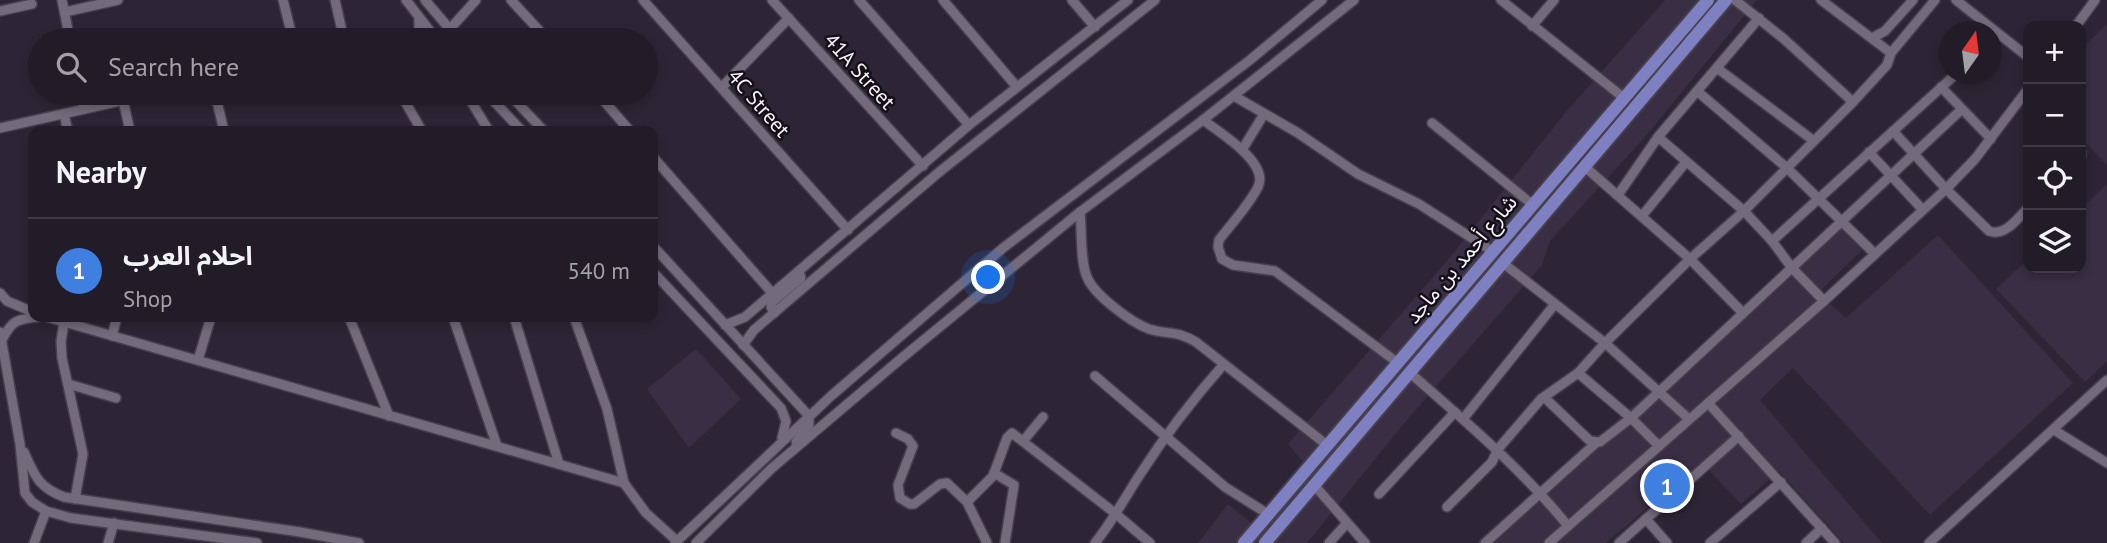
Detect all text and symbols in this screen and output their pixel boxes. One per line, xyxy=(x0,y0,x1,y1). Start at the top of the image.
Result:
north arrow xyxy=(1939,21,2002,84)
map controls xyxy=(2023,21,2086,273)
button: + xyxy=(2023,21,2086,84)
street label: 41A Street xyxy=(819,27,901,115)
search box xyxy=(28,28,658,105)
icon: search xyxy=(52,48,90,86)
text: Search here xyxy=(108,50,239,83)
street label: 4C Street xyxy=(722,63,796,143)
button: − xyxy=(2023,84,2086,147)
button: locate xyxy=(2023,147,2086,210)
text: Nearby xyxy=(56,152,146,191)
street label: شارع أحمد بن ماجد xyxy=(1399,189,1524,330)
button: layers xyxy=(2023,210,2086,273)
text: احلام العرب xyxy=(123,239,252,272)
text: 1 xyxy=(72,256,86,285)
text: 540 m xyxy=(568,256,630,285)
your location xyxy=(971,260,1005,294)
text: Shop xyxy=(123,284,173,313)
pin: 1 xyxy=(1644,460,1690,512)

